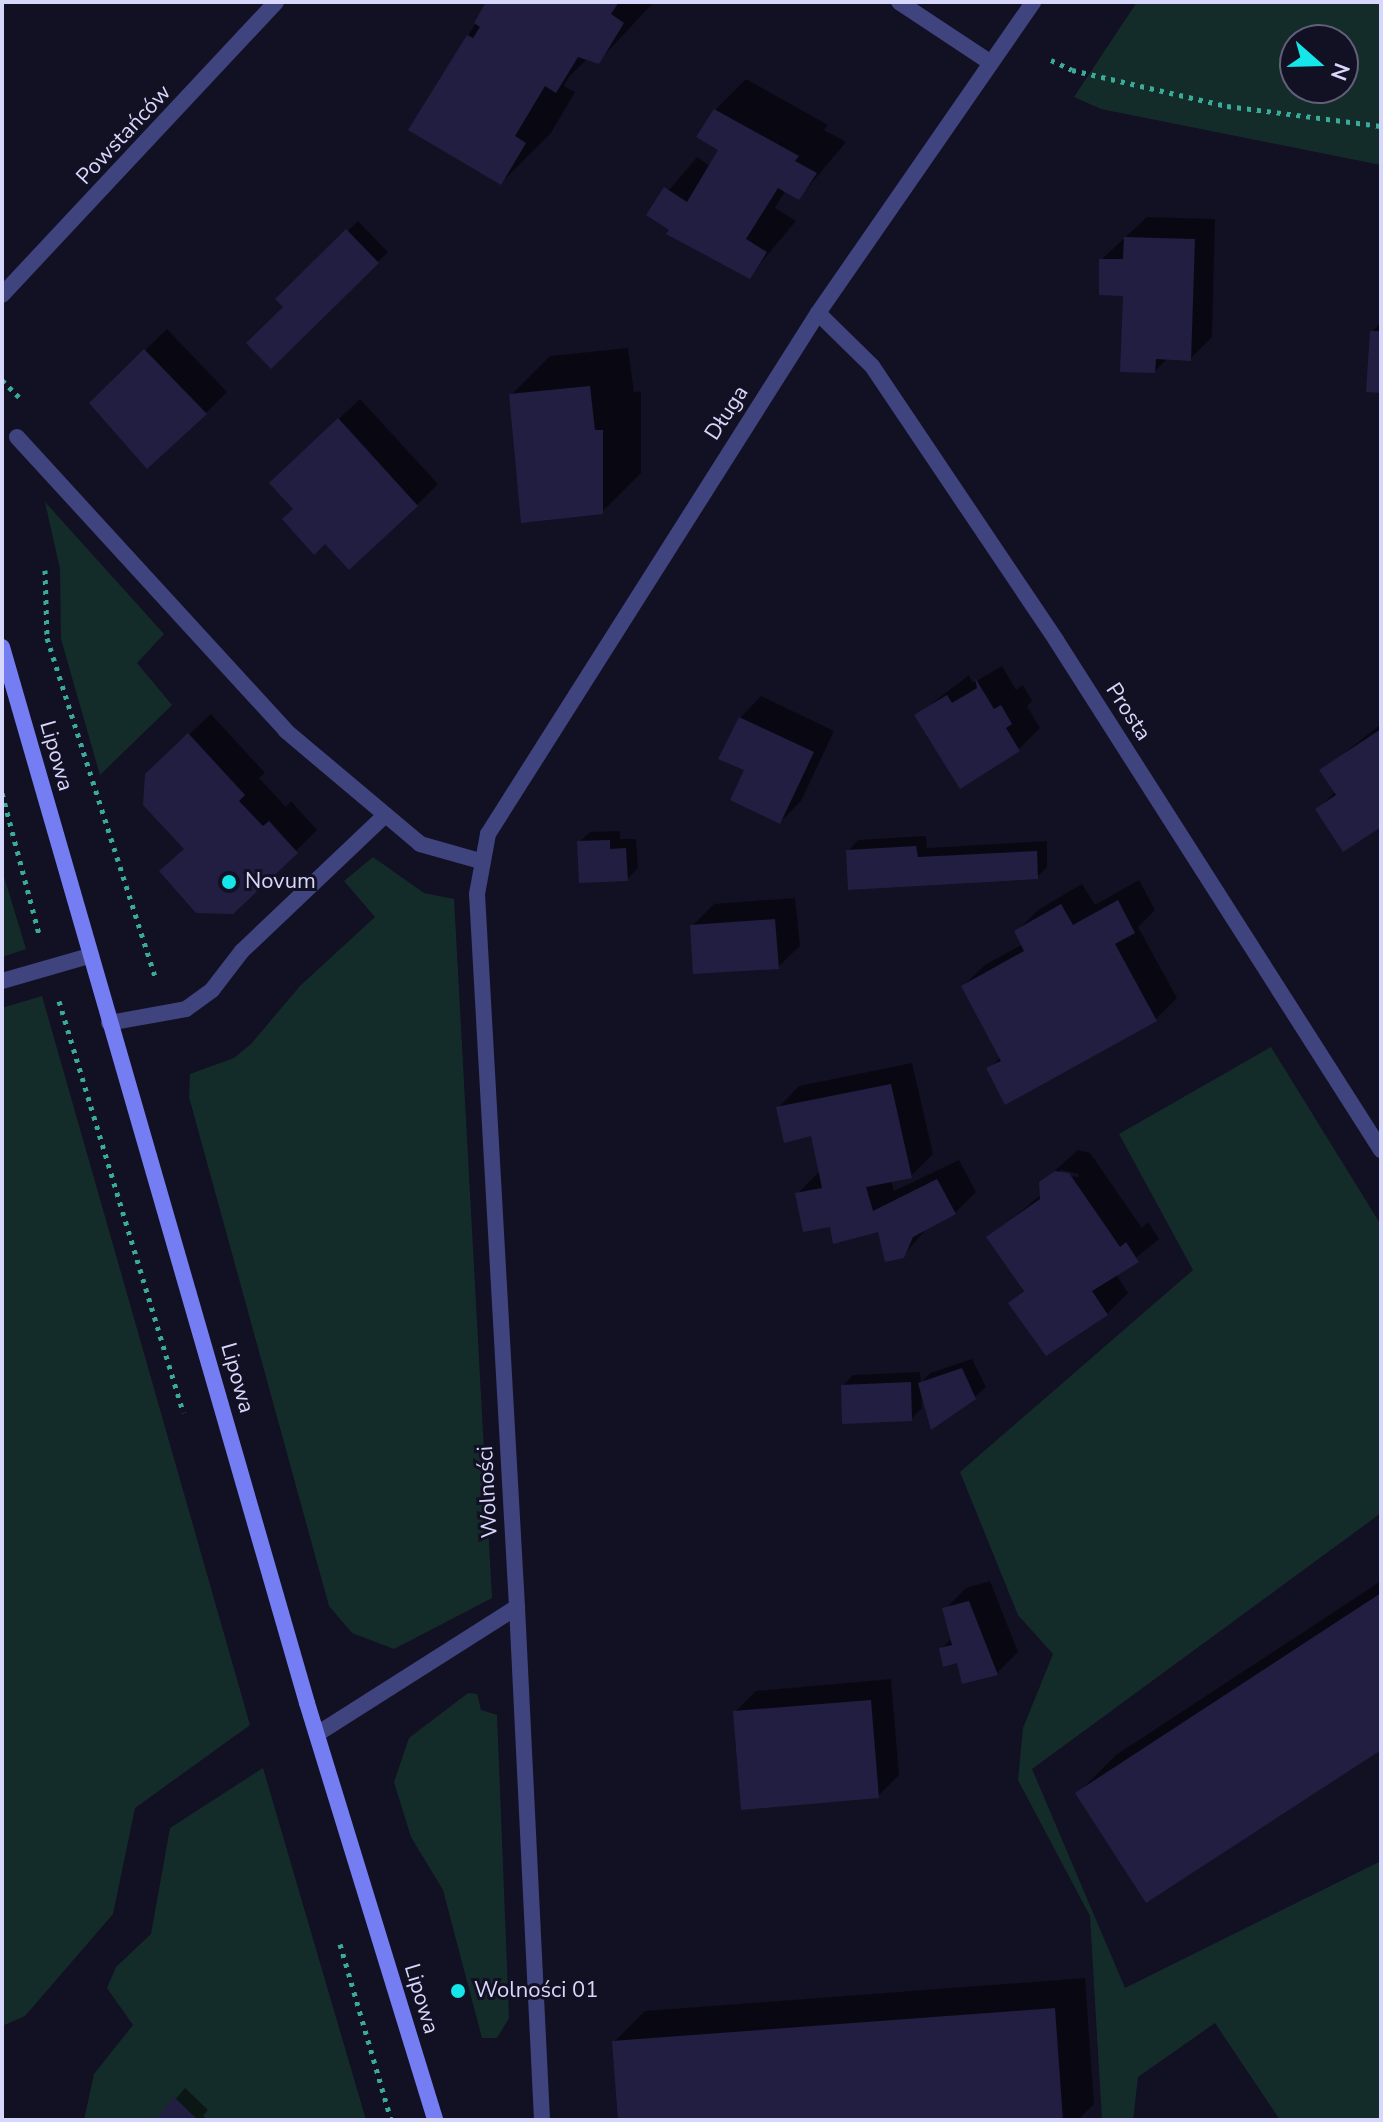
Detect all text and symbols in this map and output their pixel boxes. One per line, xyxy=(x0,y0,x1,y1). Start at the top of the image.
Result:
north arrow xyxy=(1279,24,1359,104)
text: N xyxy=(1323,59,1357,84)
street label: Powstańców xyxy=(71,80,177,190)
street label: Długa xyxy=(700,381,754,445)
street label: Prosta xyxy=(1100,678,1156,746)
street label: Lipowa xyxy=(33,718,79,794)
place label: Novum xyxy=(245,869,316,895)
marker: Novum xyxy=(220,873,238,891)
street label: Lipowa xyxy=(214,1340,260,1416)
street label: Wolności xyxy=(472,1445,504,1539)
street label: Lipowa xyxy=(398,1961,444,2037)
place label: Wolności 01 xyxy=(474,1978,598,2004)
marker: Wolności 01 xyxy=(449,1982,467,2000)

